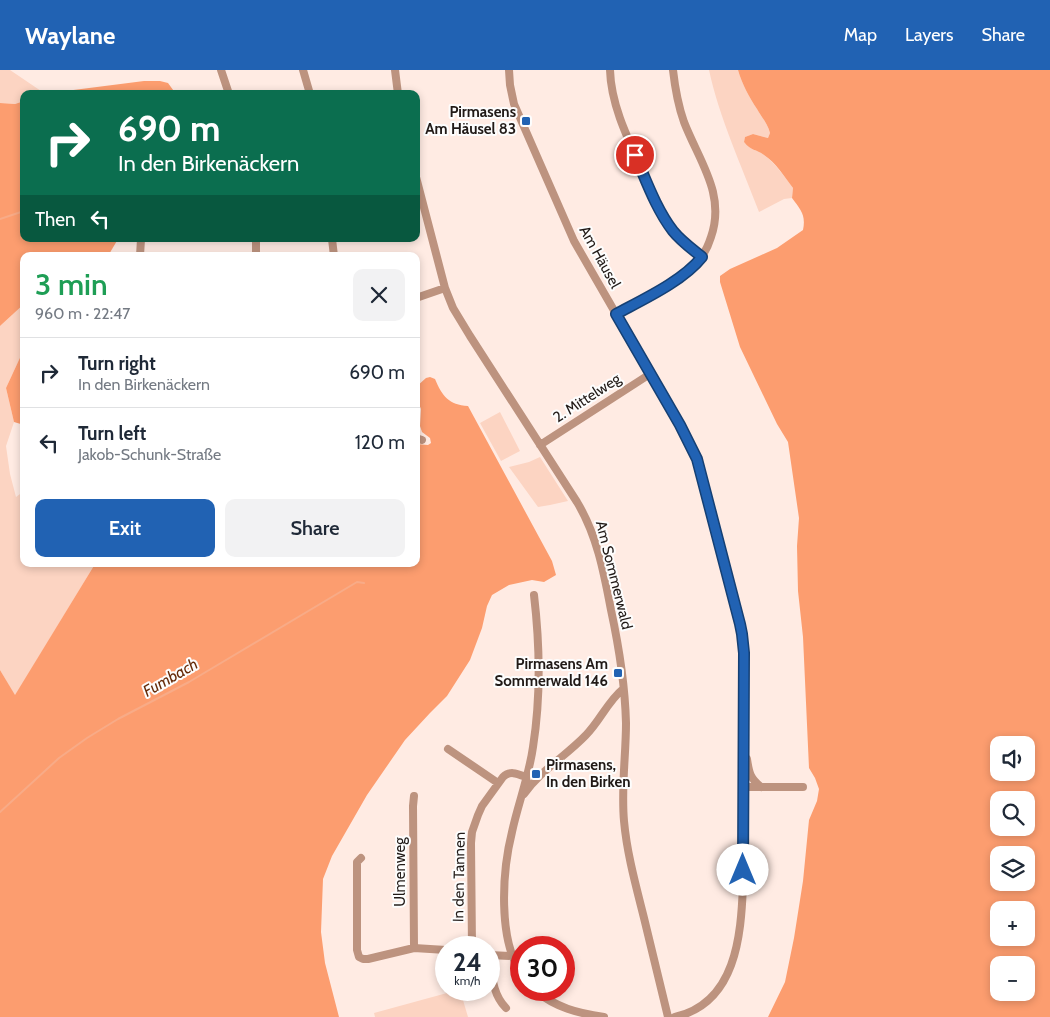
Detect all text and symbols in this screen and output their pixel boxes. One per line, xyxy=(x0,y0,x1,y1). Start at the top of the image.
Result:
text: Waylane xyxy=(25,21,115,50)
text: Map xyxy=(844,24,877,46)
text: Layers xyxy=(905,24,954,46)
text: Share xyxy=(982,24,1025,46)
place label: Pirmasens Am Häusel 83 xyxy=(425,103,516,138)
text: 690 m xyxy=(118,107,220,150)
icon: right xyxy=(35,110,100,175)
marker: Pirmasens Am Häusel 83 xyxy=(520,115,532,127)
pin xyxy=(614,134,656,176)
icon: arrive xyxy=(621,141,649,169)
text: In den Birkenäckern xyxy=(118,150,299,177)
icon: left xyxy=(86,205,114,233)
text: Then xyxy=(35,208,76,231)
street label: Am Häusel xyxy=(575,223,625,292)
text: 3 min xyxy=(35,266,108,303)
button: close xyxy=(353,269,405,321)
text: 960 m · 22:47 xyxy=(35,304,130,323)
text: Turn right xyxy=(78,352,156,375)
icon: right xyxy=(35,359,63,387)
text: 690 m xyxy=(349,361,405,384)
street label: 2. Mittelweg xyxy=(550,369,625,426)
text: In den Birkenäckern xyxy=(78,375,210,394)
text: Turn left xyxy=(78,422,146,445)
icon: left xyxy=(35,429,63,457)
text: 120 m xyxy=(355,431,405,454)
text: Jakob-Schunk-Straße xyxy=(78,445,221,464)
button: Exit xyxy=(35,499,215,557)
button: Share xyxy=(225,499,405,557)
street label: Am Sommerwald xyxy=(592,519,636,631)
water label: Fumbach xyxy=(140,654,201,701)
place label: Pirmasens Am Sommerwald 146 xyxy=(495,655,608,690)
marker: Pirmasens Am Sommerwald 146 xyxy=(612,667,624,679)
map controls xyxy=(990,736,1035,1001)
button: sound xyxy=(990,736,1035,781)
place label: Pirmasens, In den Birken xyxy=(546,756,631,791)
marker: Pirmasens, In den Birken xyxy=(530,768,542,780)
button: search xyxy=(990,791,1035,836)
street label: In den Tannen xyxy=(449,832,469,922)
street label: Ulmenweg xyxy=(391,837,409,907)
position arrow xyxy=(716,843,768,895)
button: layers xyxy=(990,846,1035,891)
button: + xyxy=(990,901,1035,946)
speed limit sign: 30 xyxy=(510,936,575,1001)
text: 24 xyxy=(453,947,482,977)
button: − xyxy=(990,956,1035,1001)
text: km/h xyxy=(454,973,481,988)

